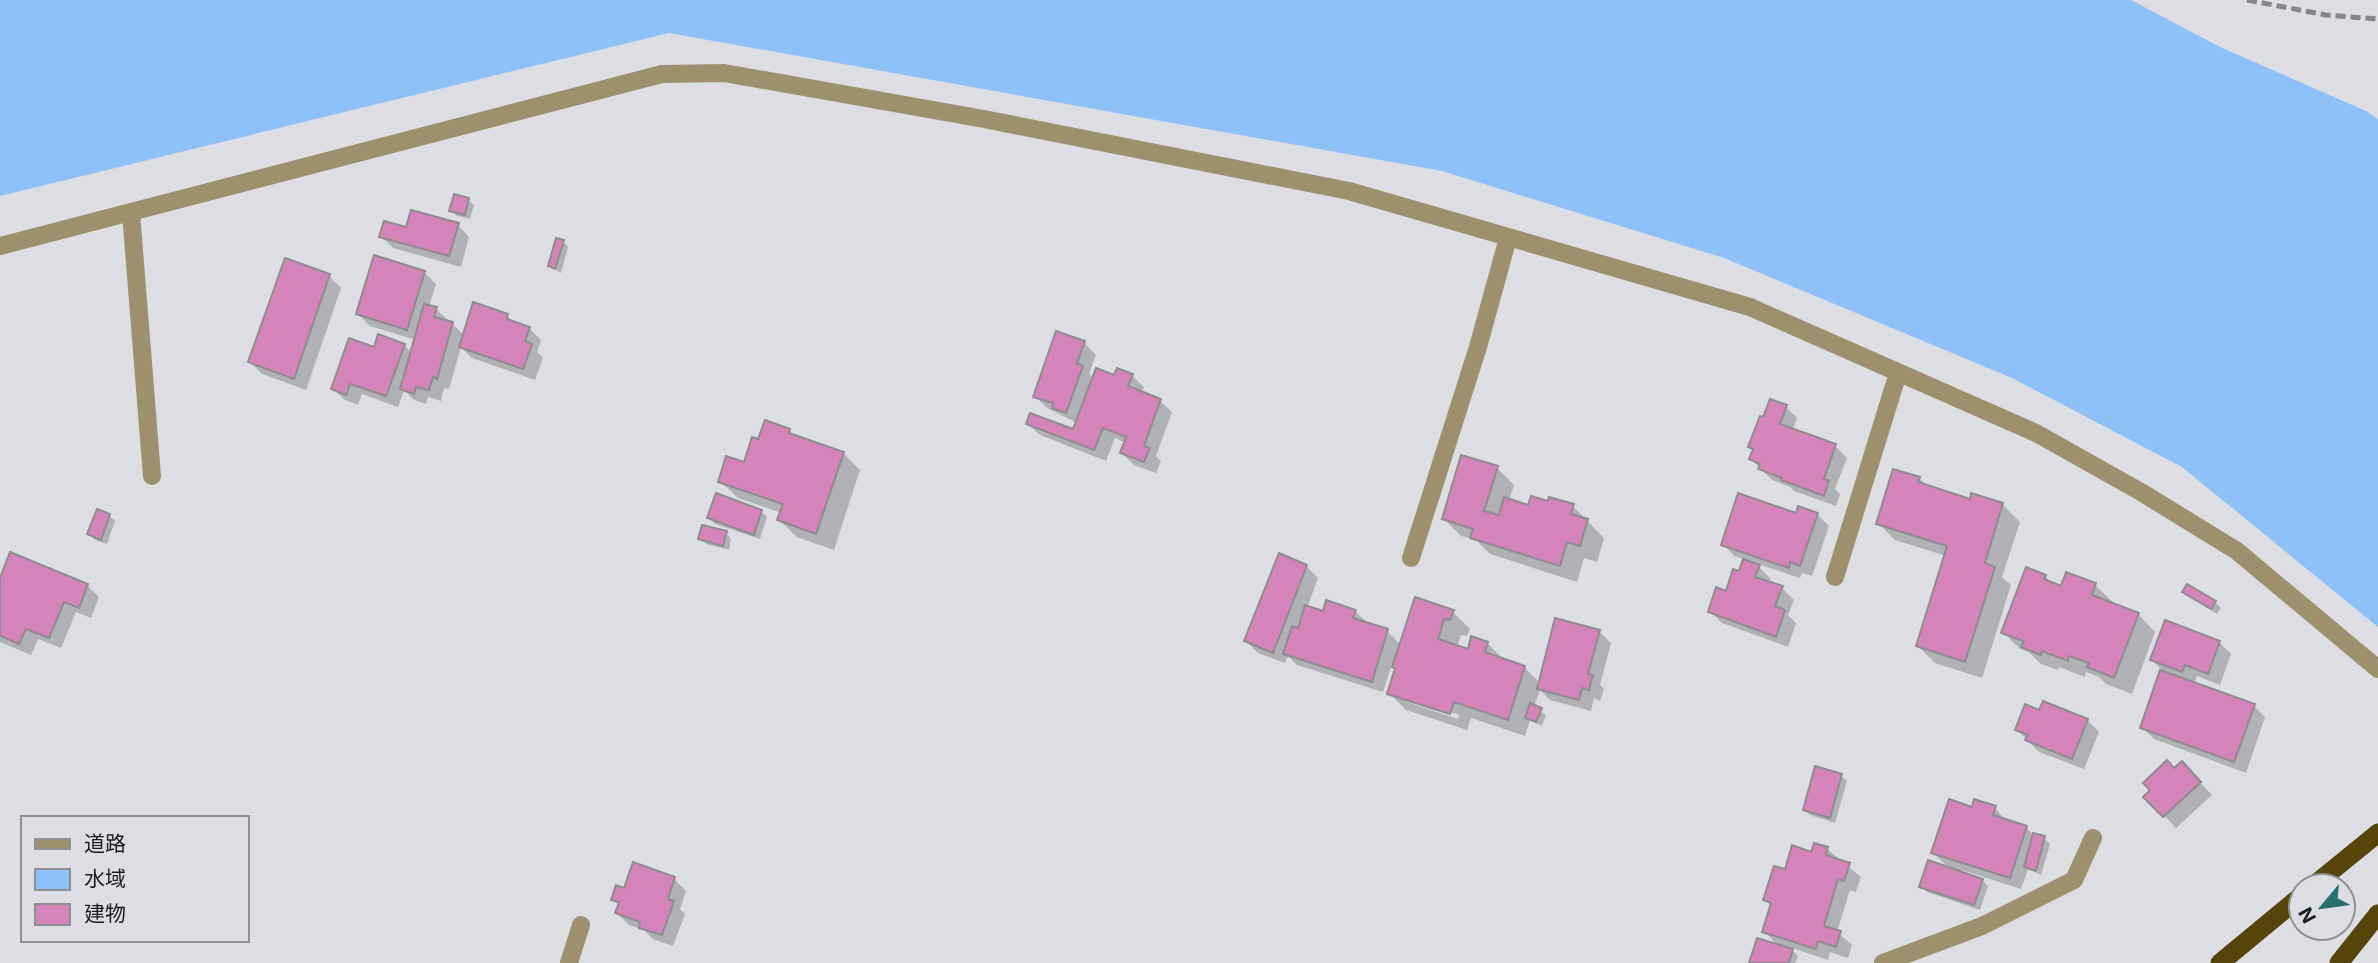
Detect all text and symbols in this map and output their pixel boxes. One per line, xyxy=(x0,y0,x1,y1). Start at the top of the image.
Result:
legend xyxy=(21,816,248,942)
text: 道路 xyxy=(84,831,126,856)
text: 水域 xyxy=(84,866,126,891)
north arrow xyxy=(2287,872,2357,942)
text: 建物 xyxy=(84,901,126,926)
text: N xyxy=(2294,903,2321,927)

